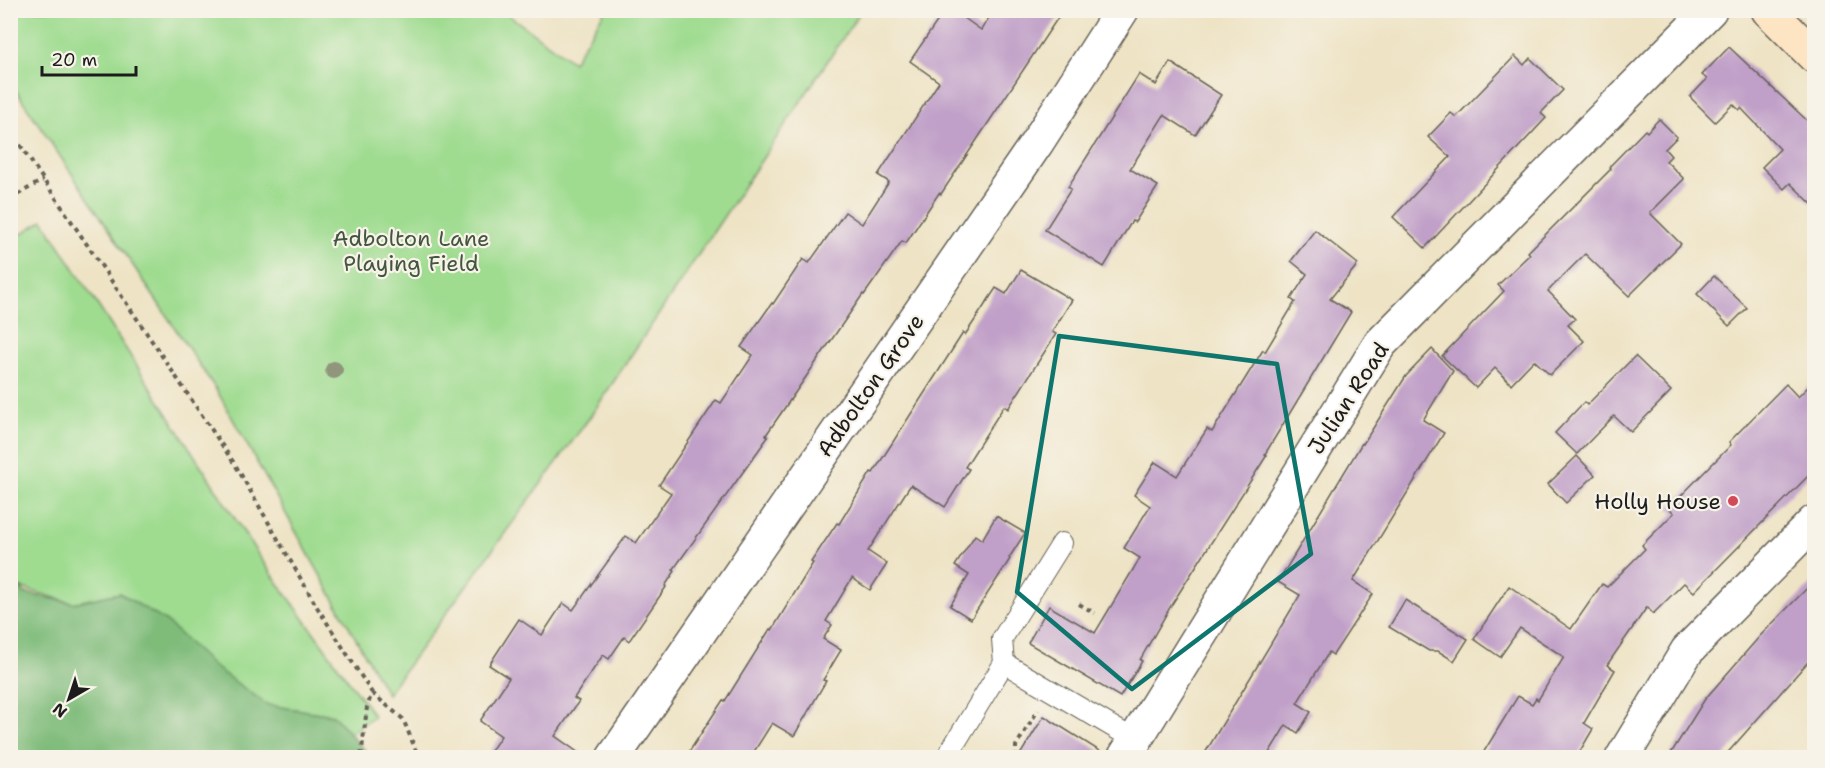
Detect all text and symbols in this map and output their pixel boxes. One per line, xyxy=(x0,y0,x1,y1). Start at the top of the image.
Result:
scale bar xyxy=(42,39,136,77)
text: 20 m xyxy=(51,48,97,72)
park label: Adbolton Lane Playing Field xyxy=(333,224,489,278)
street label: Adbolton Grove xyxy=(810,308,931,463)
street label: Julian Road xyxy=(1301,337,1395,460)
place label: Holly House xyxy=(1594,487,1721,516)
marker: Holly House xyxy=(1726,494,1740,508)
north arrow xyxy=(39,669,99,729)
text: N xyxy=(48,698,71,722)

